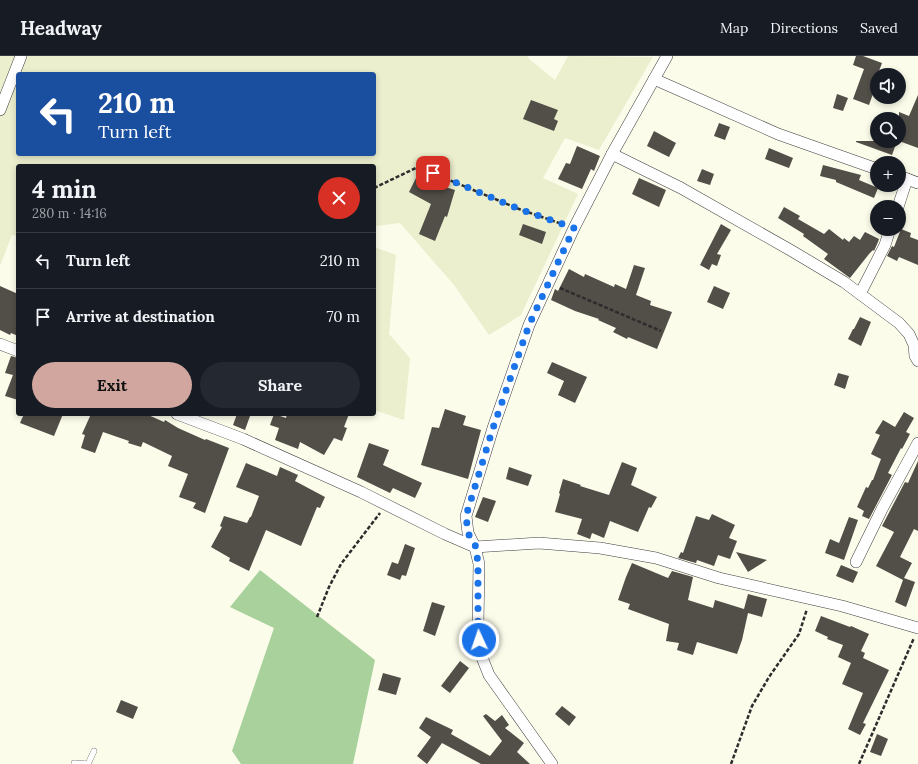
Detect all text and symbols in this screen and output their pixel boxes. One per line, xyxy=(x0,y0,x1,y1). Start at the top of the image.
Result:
text: Headway xyxy=(20,16,102,40)
text: Map xyxy=(720,19,748,37)
text: Directions xyxy=(770,19,838,37)
text: Saved xyxy=(860,19,898,37)
map controls xyxy=(870,68,906,236)
button: sound xyxy=(870,68,906,104)
text: 210 m xyxy=(98,85,175,121)
icon: left xyxy=(32,88,84,140)
button: search xyxy=(870,112,906,148)
text: Turn left xyxy=(98,120,171,143)
pin xyxy=(416,156,450,190)
button: + xyxy=(870,156,906,192)
icon: arrive xyxy=(422,162,444,184)
text: 4 min xyxy=(32,174,97,205)
button: close xyxy=(318,177,360,219)
button: − xyxy=(870,200,906,236)
text: 280 m · 14:16 xyxy=(32,205,107,222)
icon: left xyxy=(32,250,54,272)
text: Turn left xyxy=(66,251,130,270)
text: 210 m xyxy=(320,251,360,270)
icon: arrive xyxy=(32,306,54,328)
text: Arrive at destination xyxy=(66,307,215,326)
text: 70 m xyxy=(326,307,360,326)
button: Exit xyxy=(32,362,192,408)
button: Share xyxy=(200,362,360,408)
position arrow xyxy=(458,619,500,661)

